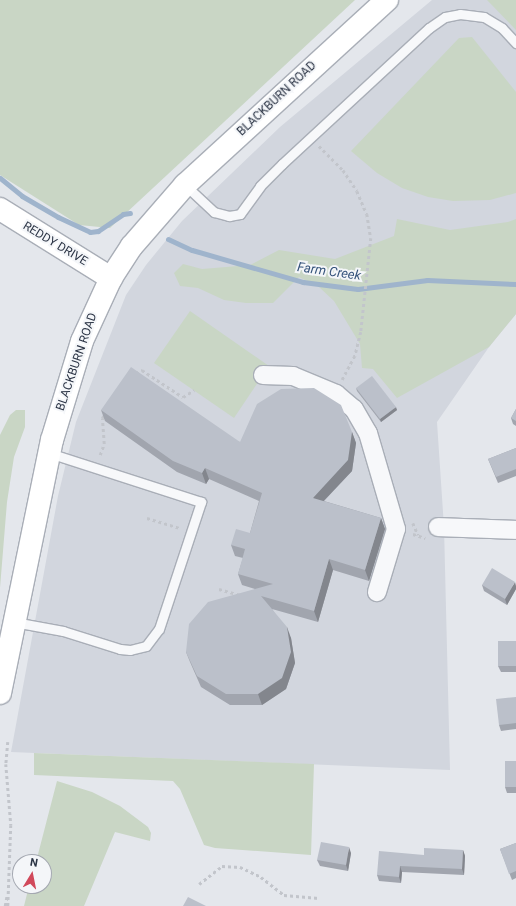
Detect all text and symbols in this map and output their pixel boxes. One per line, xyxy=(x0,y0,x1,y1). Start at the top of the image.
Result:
street label: BLACKBURN ROAD xyxy=(235,59,319,139)
street label: REDDY DRIVE xyxy=(20,219,90,269)
water label: Farm Creek xyxy=(296,260,362,284)
street label: BLACKBURN ROAD xyxy=(53,311,101,413)
north arrow xyxy=(12,854,52,894)
text: N xyxy=(29,856,39,870)

